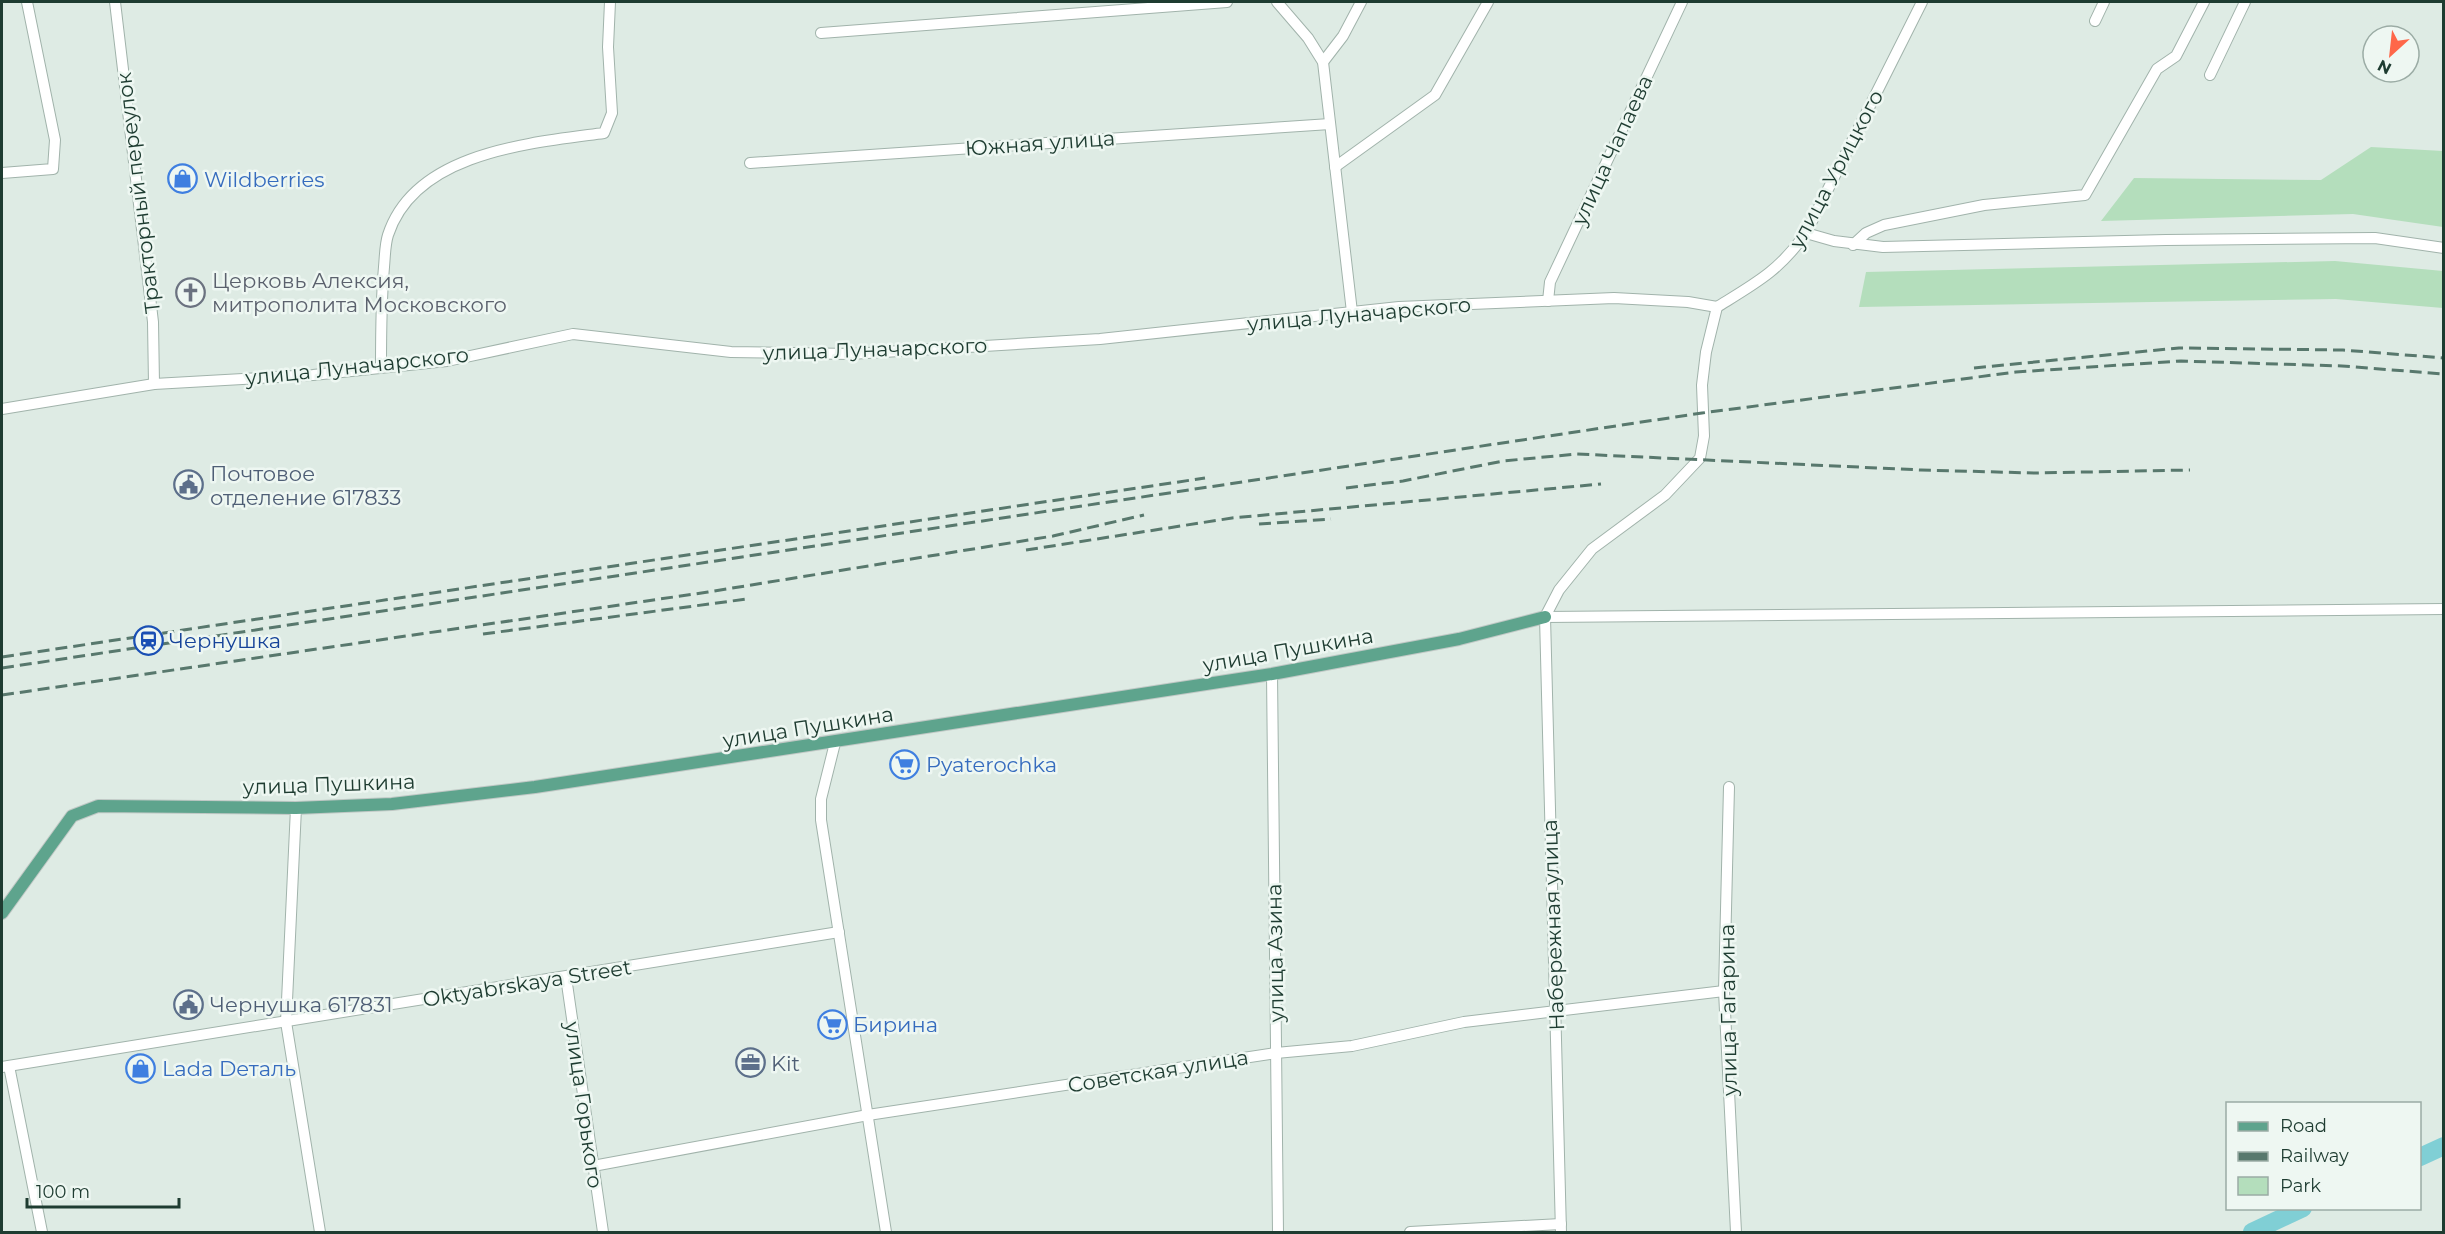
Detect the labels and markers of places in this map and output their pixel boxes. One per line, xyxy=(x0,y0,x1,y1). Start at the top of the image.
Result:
shop icon: Wildberries xyxy=(167,163,199,195)
place label: Wildberries xyxy=(204,167,325,192)
place label: Церковь Алексия, митрополита Московского xyxy=(212,268,507,317)
church icon: Церковь Алексия, митрополита Московского xyxy=(175,276,207,308)
place label: Почтовое отделение 617833 xyxy=(210,461,401,510)
public building icon: Почтовое отделение 617833 xyxy=(173,469,205,501)
station icon: Чернушка xyxy=(132,624,164,656)
place label: Чернушка xyxy=(169,628,281,653)
supermarket icon: Pyaterochka xyxy=(889,748,921,780)
place label: Pyaterochka xyxy=(926,752,1057,777)
public building icon: Чернушка 617831 xyxy=(173,988,205,1020)
place label: Чернушка 617831 xyxy=(210,992,393,1017)
supermarket icon: Бирина xyxy=(816,1008,848,1040)
place label: Бирина xyxy=(853,1012,938,1037)
office icon: Kit xyxy=(734,1047,766,1079)
place label: Kit xyxy=(771,1051,800,1076)
shop icon: Lada Dеталь xyxy=(125,1052,157,1084)
place label: Lada Dеталь xyxy=(162,1056,296,1081)

